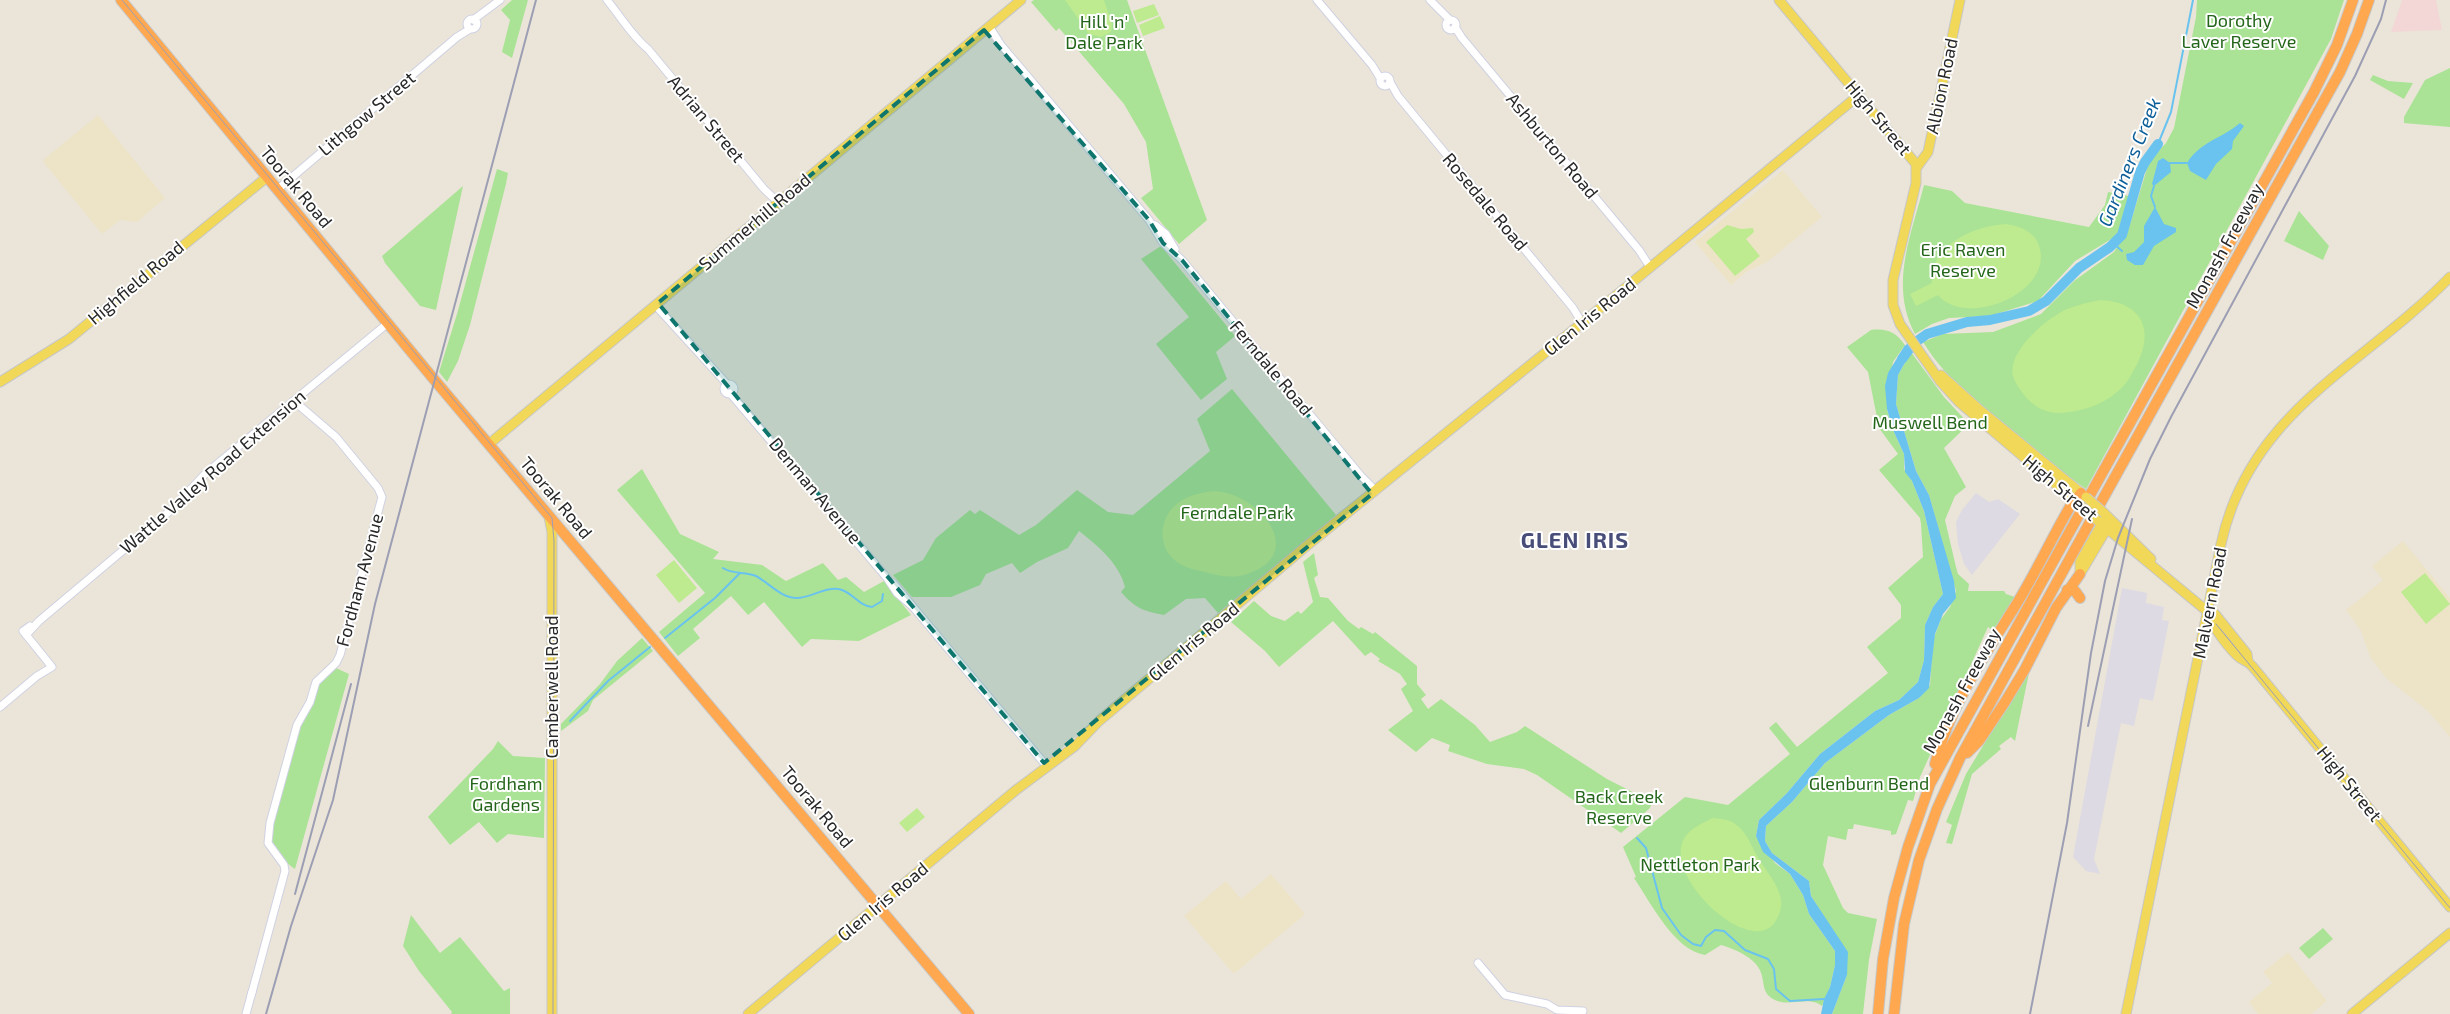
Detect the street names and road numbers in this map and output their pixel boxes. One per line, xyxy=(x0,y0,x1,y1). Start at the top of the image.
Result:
street label: Albion Road xyxy=(1920,36,1962,136)
street label: Lithgow Street xyxy=(313,66,419,160)
street label: Adrian Street xyxy=(664,70,750,167)
street label: High Street xyxy=(1841,75,1917,159)
street label: Ashburton Road xyxy=(1502,88,1603,203)
street label: Toorak Road xyxy=(256,141,337,232)
street label: Rosedale Road xyxy=(1439,148,1533,255)
street label: Summerhill Road xyxy=(694,168,815,274)
street label: Monash Freeway xyxy=(2181,179,2268,312)
street label: Highfield Road xyxy=(83,236,188,329)
street label: Glen Iris Road xyxy=(1539,272,1640,360)
street label: Ferndale Road xyxy=(1226,315,1318,419)
street label: Wattle Valley Road Extension xyxy=(115,384,310,558)
street label: Denman Avenue xyxy=(765,433,867,548)
street label: High Street xyxy=(2019,450,2103,525)
street label: Toorak Road xyxy=(516,452,597,543)
street label: Fordham Avenue xyxy=(331,511,387,649)
street label: Malvern Road xyxy=(2187,545,2231,660)
street label: Glen Iris Road xyxy=(1143,597,1243,686)
street label: Camberwell Road xyxy=(540,615,562,759)
street label: Monash Freeway xyxy=(1918,624,2005,757)
street label: High Street xyxy=(2313,741,2387,826)
street label: Toorak Road xyxy=(777,761,858,852)
street label: Glen Iris Road xyxy=(832,857,932,946)

